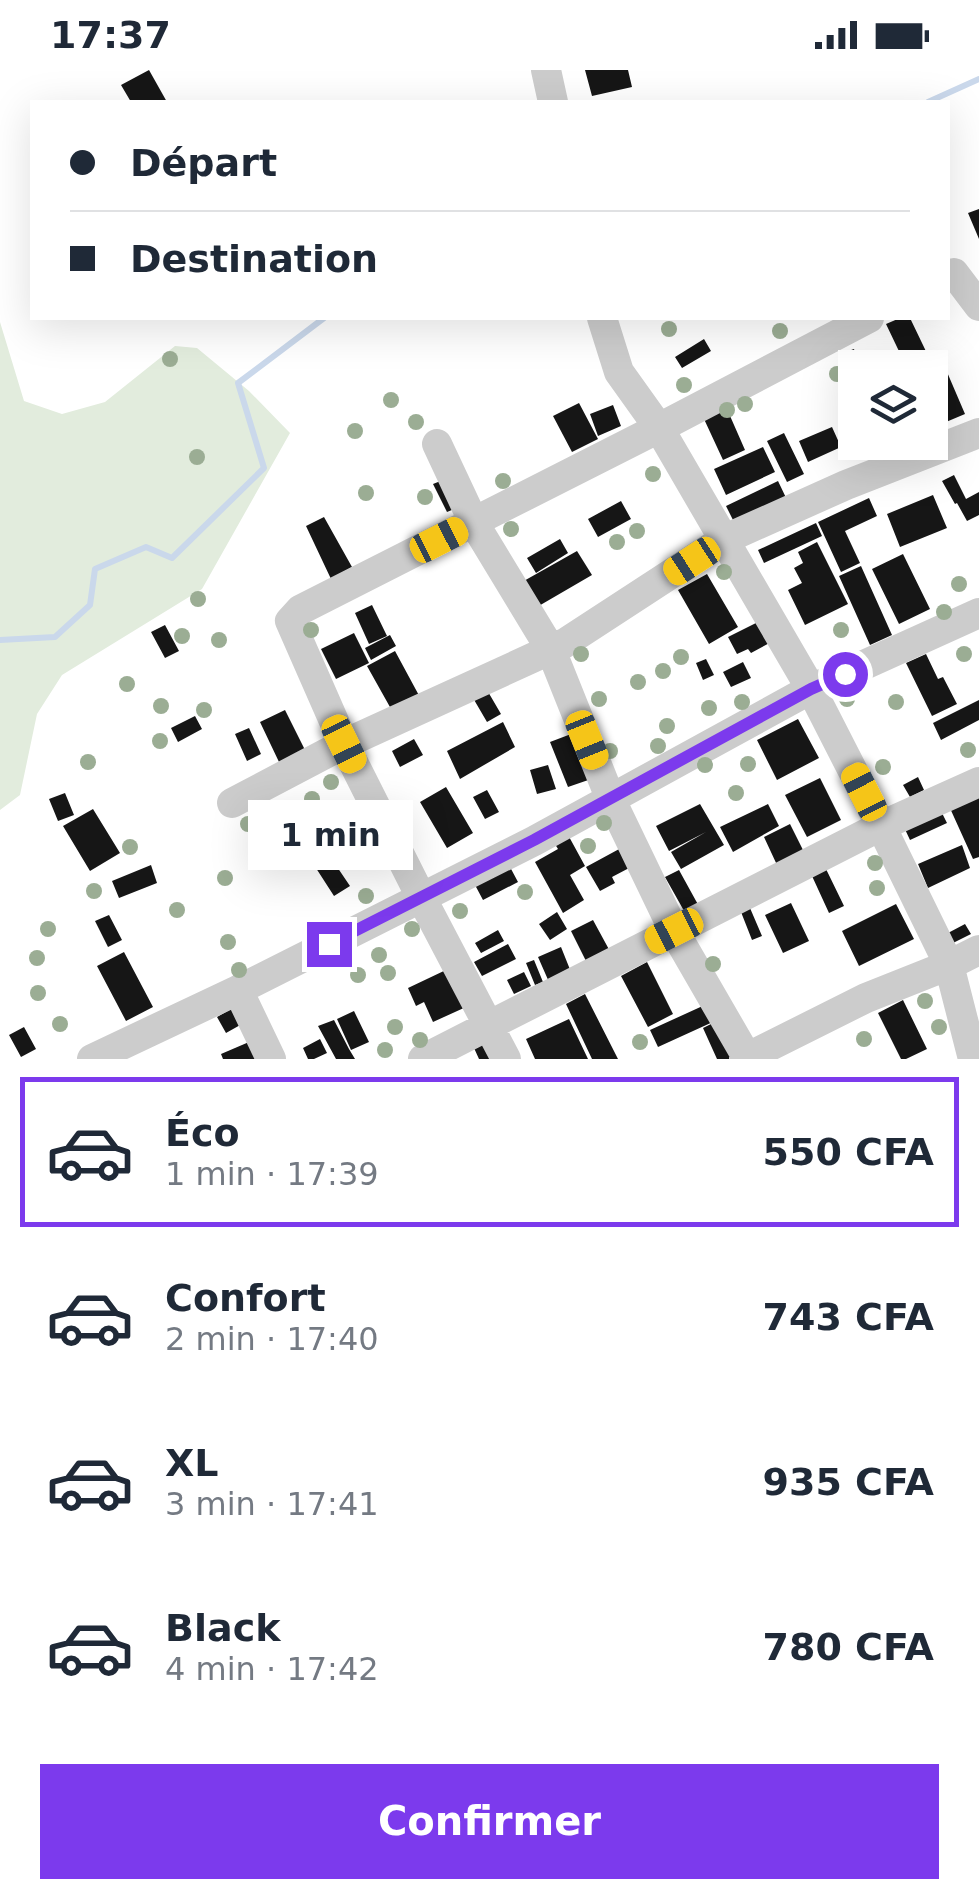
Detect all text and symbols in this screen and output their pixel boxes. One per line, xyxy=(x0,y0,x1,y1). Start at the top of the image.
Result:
text: 17:37 xyxy=(50,13,171,57)
text: Départ xyxy=(130,141,277,185)
text: Destination xyxy=(130,237,378,281)
map controls xyxy=(838,350,948,460)
button: layers xyxy=(838,350,948,460)
car xyxy=(405,513,473,567)
car xyxy=(659,532,725,590)
route start xyxy=(823,652,868,697)
car xyxy=(562,707,612,773)
car xyxy=(317,710,371,778)
car xyxy=(837,758,891,826)
callout: 1 min xyxy=(246,799,412,869)
text: 1 min xyxy=(280,816,381,854)
car xyxy=(640,904,708,958)
route end xyxy=(307,922,352,967)
icon: car xyxy=(45,1107,135,1197)
text: Éco xyxy=(165,1111,240,1155)
text: 550 CFA xyxy=(763,1130,934,1174)
text: 1 min · 17:39 xyxy=(165,1155,379,1193)
icon: car xyxy=(45,1272,135,1362)
text: Confort xyxy=(165,1276,326,1320)
text: 743 CFA xyxy=(763,1295,934,1339)
text: 2 min · 17:40 xyxy=(165,1320,379,1358)
icon: car xyxy=(45,1437,135,1527)
text: XL xyxy=(165,1441,219,1485)
text: 935 CFA xyxy=(763,1460,934,1504)
text: 3 min · 17:41 xyxy=(165,1485,379,1523)
icon: car xyxy=(45,1602,135,1692)
text: Black xyxy=(165,1606,280,1650)
text: 780 CFA xyxy=(763,1625,934,1669)
text: 4 min · 17:42 xyxy=(165,1650,379,1688)
button: Confirmer xyxy=(40,1764,939,1879)

